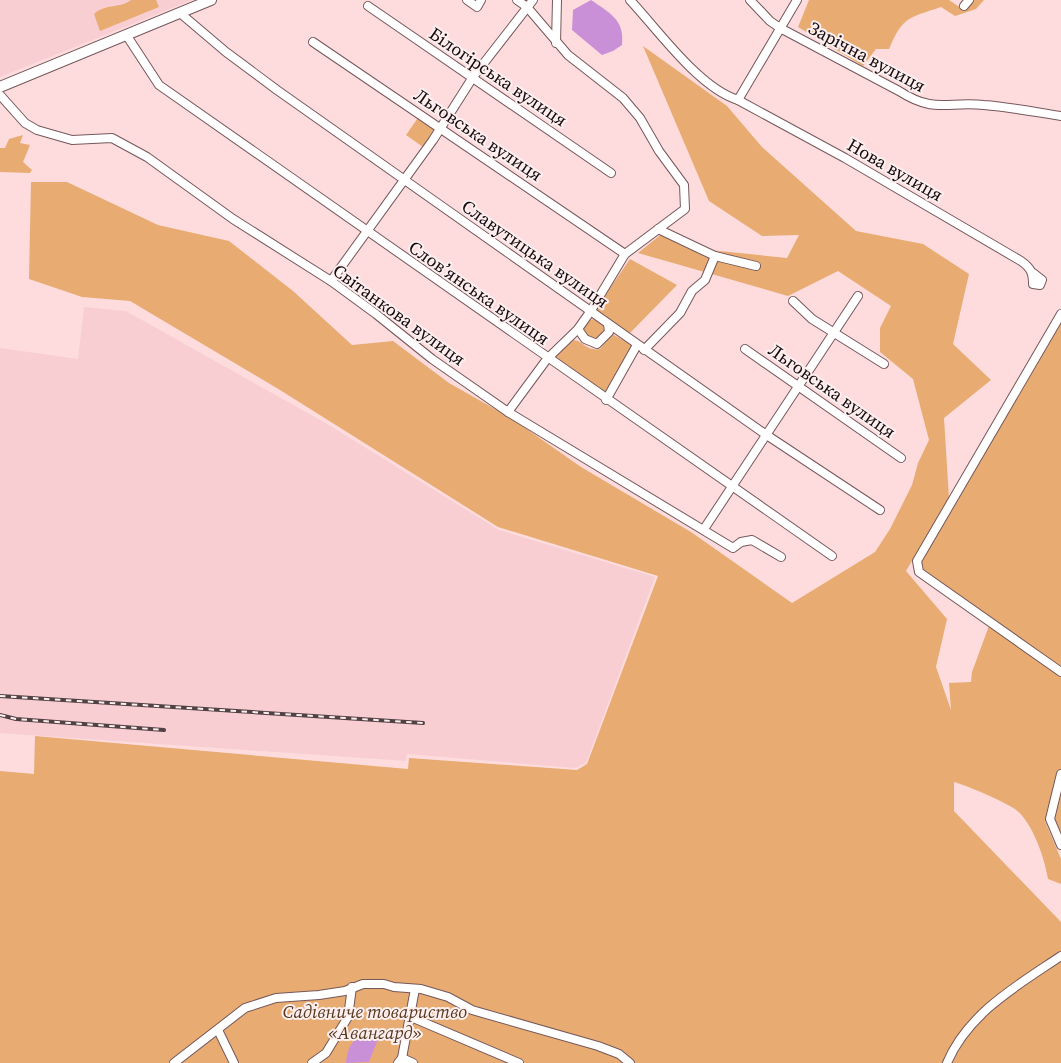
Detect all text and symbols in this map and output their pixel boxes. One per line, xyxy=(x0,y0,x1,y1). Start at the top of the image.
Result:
street label: Зарічна вулиця xyxy=(804,15,930,98)
street label: Білогірська вулиця xyxy=(424,21,572,132)
street label: Льговська вулиця xyxy=(409,82,547,187)
street label: Нова вулиця xyxy=(843,132,948,207)
street label: Славутицька вулиця xyxy=(457,193,614,314)
street label: Словʼянська вулиця xyxy=(404,235,555,351)
street label: Світанкова вулиця xyxy=(328,258,471,371)
street label: Льговська вулиця xyxy=(764,337,901,444)
park label: Садівниче товариство «Авангард» xyxy=(283,999,467,1045)

